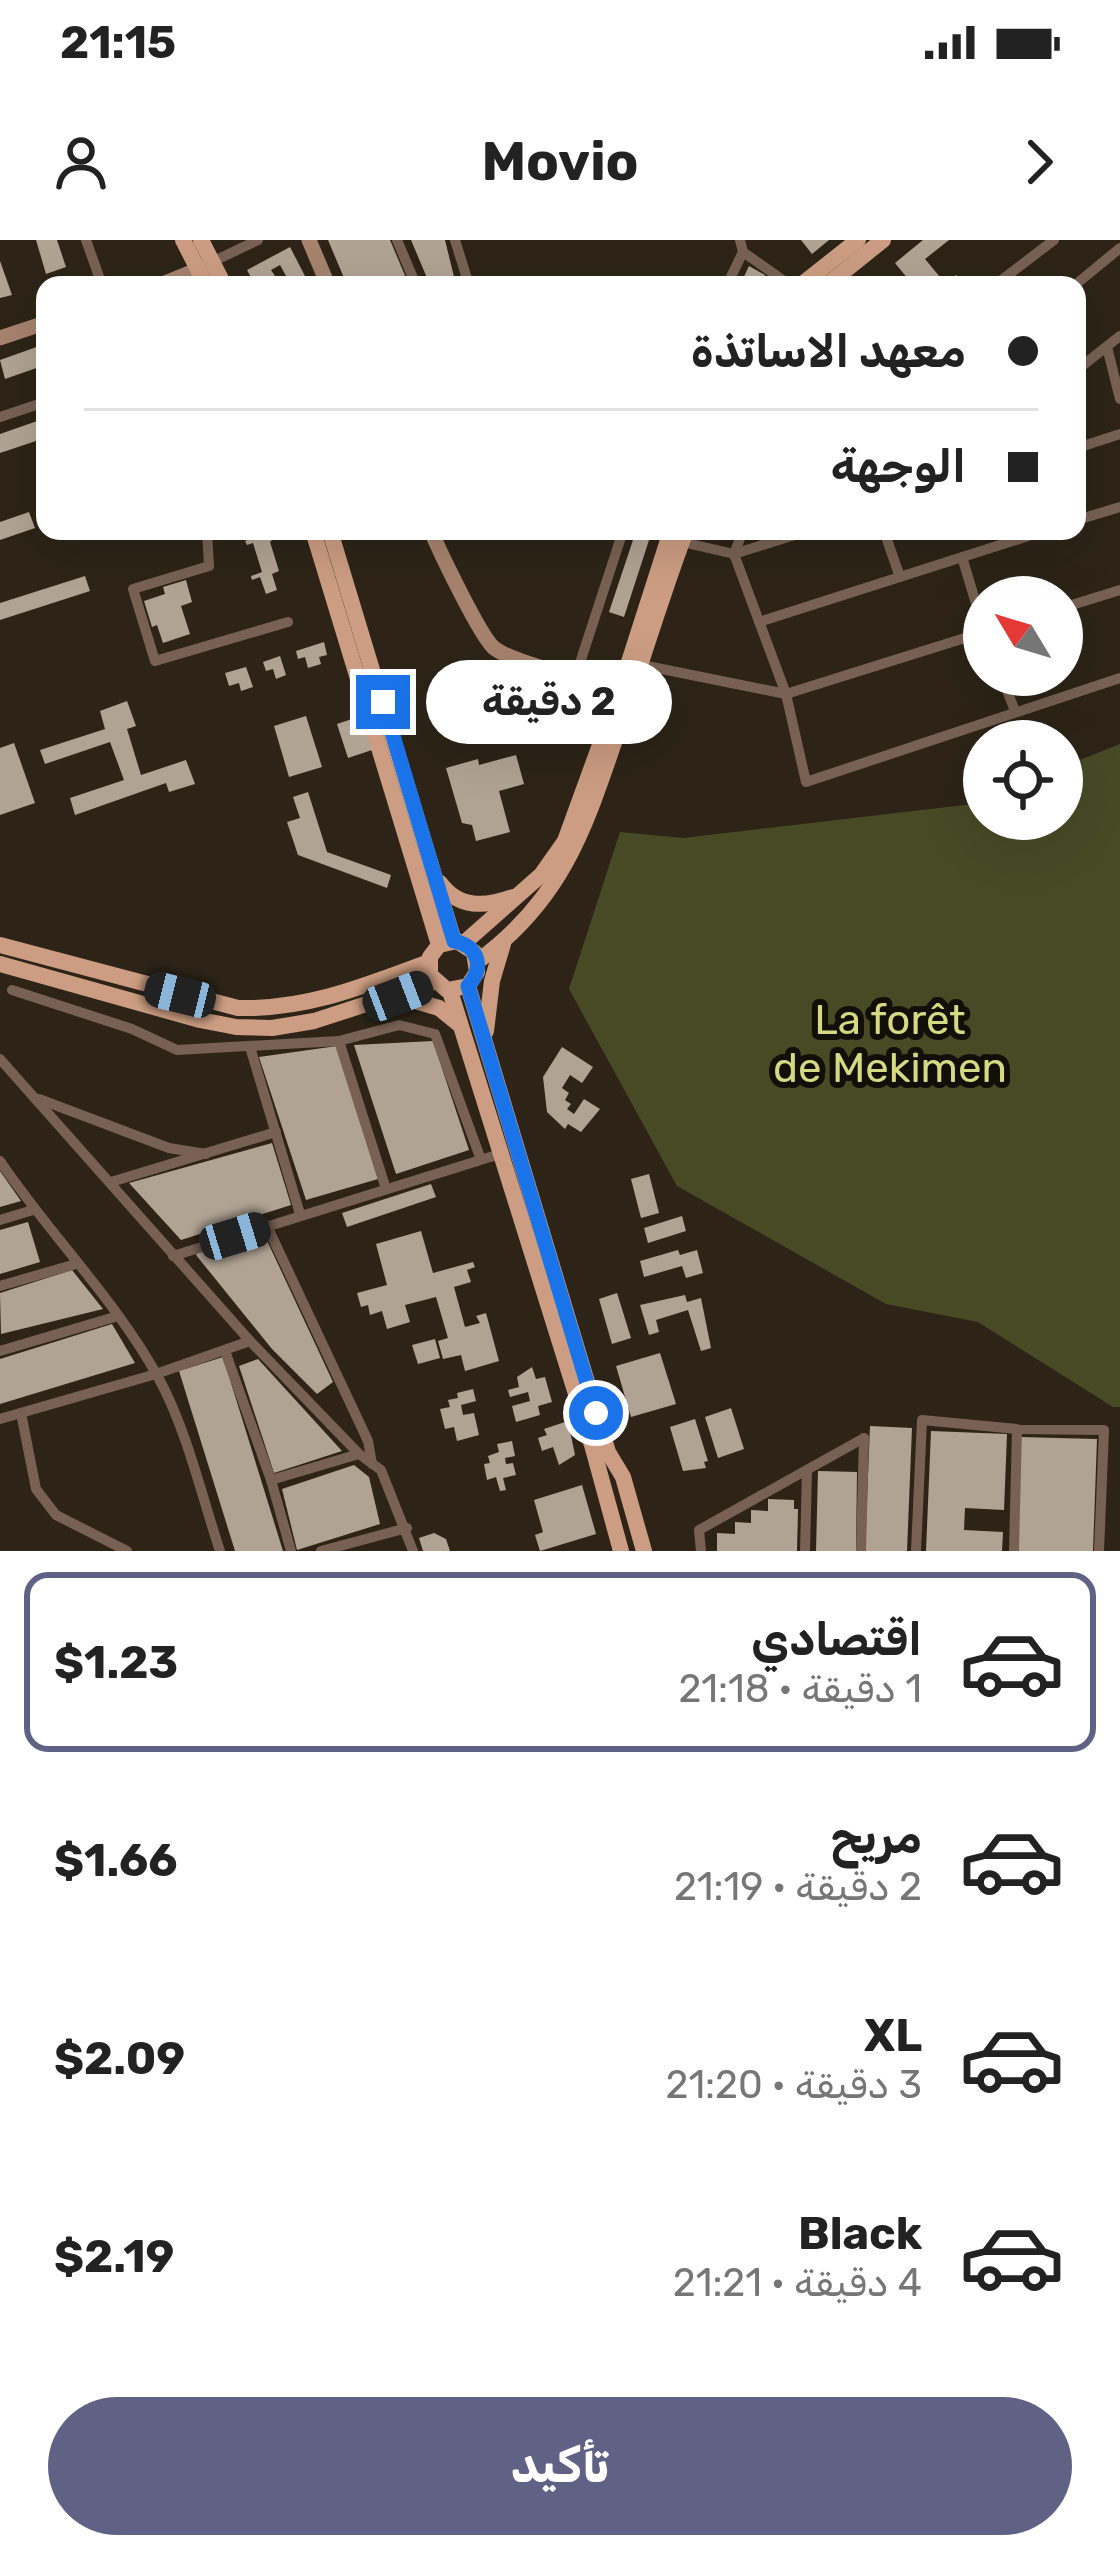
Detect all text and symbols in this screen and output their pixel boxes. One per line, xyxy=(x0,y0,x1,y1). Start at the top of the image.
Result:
text: 21:15 xyxy=(60,16,176,69)
icon: person xyxy=(48,129,114,195)
icon: forward xyxy=(1006,129,1072,195)
text: Movio xyxy=(481,130,639,194)
text: معهد الاساتذة xyxy=(691,325,966,378)
text: الوجهة xyxy=(831,440,966,493)
north arrow xyxy=(963,576,1083,696)
map controls xyxy=(963,576,1083,840)
callout: 2 دقيقة xyxy=(425,660,671,744)
route end xyxy=(356,675,410,729)
text: 2 دقيقة xyxy=(482,679,616,725)
button: locate xyxy=(963,720,1083,840)
car xyxy=(358,966,438,1026)
car xyxy=(141,969,219,1021)
park label: La forêt de Mekimen xyxy=(773,995,1007,1093)
car xyxy=(195,1208,275,1264)
route start xyxy=(569,1386,623,1440)
icon: car xyxy=(958,1608,1066,1716)
text: اقتصادي xyxy=(751,1613,922,1666)
text: $1.23 xyxy=(54,1636,178,1689)
text: 1 دقيقة · 21:18 xyxy=(678,1666,922,1712)
icon: car xyxy=(958,1806,1066,1914)
text: مريح xyxy=(830,1811,922,1864)
text: $1.66 xyxy=(54,1834,178,1887)
text: 2 دقيقة · 21:19 xyxy=(674,1864,922,1910)
icon: car xyxy=(958,2004,1066,2112)
text: XL xyxy=(864,2009,922,2062)
text: $2.09 xyxy=(54,2032,185,2085)
text: 3 دقيقة · 21:20 xyxy=(666,2062,922,2108)
icon: car xyxy=(958,2202,1066,2310)
text: Black xyxy=(798,2207,922,2260)
text: $2.19 xyxy=(54,2230,174,2283)
text: 4 دقيقة · 21:21 xyxy=(673,2260,922,2306)
button: تأكيد xyxy=(48,2397,1072,2535)

